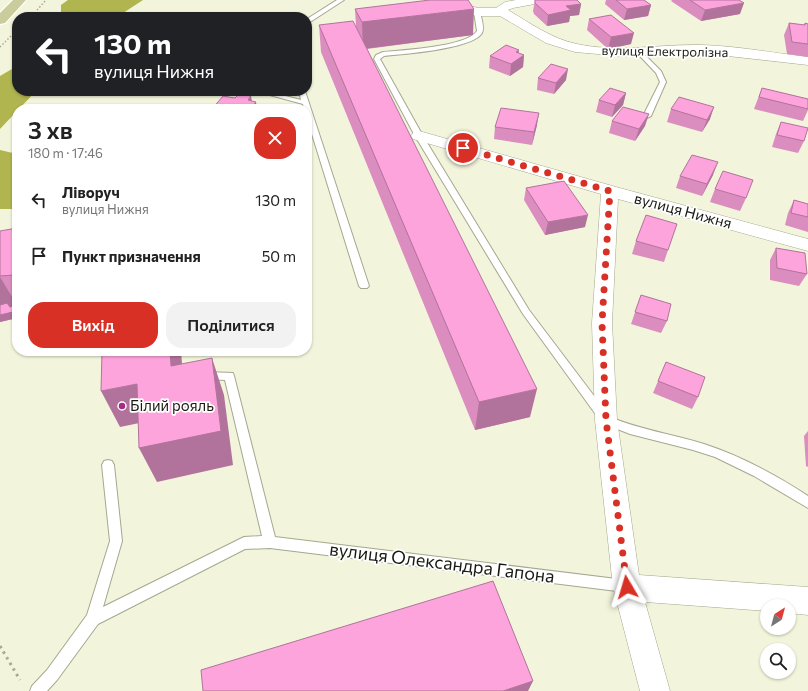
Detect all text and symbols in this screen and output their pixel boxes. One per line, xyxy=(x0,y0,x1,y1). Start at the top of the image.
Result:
text: 130 m xyxy=(94,26,171,60)
icon: left xyxy=(28,28,80,80)
street label: вулиця Електролізна xyxy=(602,42,728,60)
text: вулиця Нижня xyxy=(94,60,214,82)
text: 3 хв xyxy=(28,115,73,144)
button: close xyxy=(254,117,296,159)
pin xyxy=(446,131,480,165)
icon: arrive xyxy=(452,137,474,159)
text: 180 m · 17:46 xyxy=(28,145,103,161)
text: Ліворуч xyxy=(62,183,120,201)
street label: вулиця Нижня xyxy=(633,188,734,232)
icon: left xyxy=(28,189,50,211)
text: 130 m xyxy=(255,191,296,209)
text: вулиця Нижня xyxy=(62,201,149,217)
icon: arrive xyxy=(28,245,50,267)
text: Пункт призначення xyxy=(62,247,201,265)
text: 50 m xyxy=(262,247,296,265)
button: Вихід xyxy=(28,302,158,348)
button: Поділитися xyxy=(166,302,296,348)
place label: Білий рояль xyxy=(130,396,214,414)
marker: Білий рояль xyxy=(117,401,127,411)
street label: вулиця Олександра Гапона xyxy=(328,537,556,587)
position arrow xyxy=(606,566,648,608)
north arrow xyxy=(760,599,796,635)
map controls xyxy=(760,599,796,679)
button: search xyxy=(760,643,796,679)

